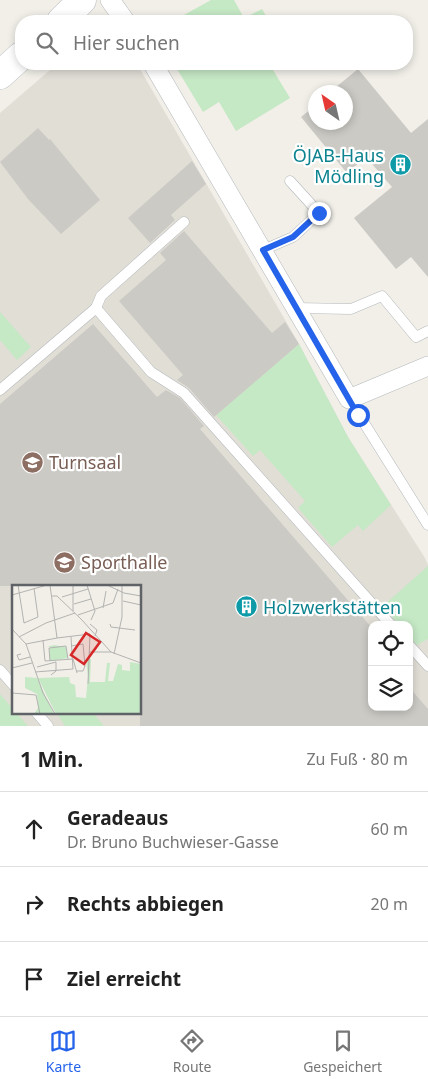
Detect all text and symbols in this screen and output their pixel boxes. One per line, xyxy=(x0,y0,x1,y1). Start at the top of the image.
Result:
search box xyxy=(15,15,413,70)
icon: search xyxy=(33,29,61,57)
text: Hier suchen xyxy=(73,30,180,56)
north arrow xyxy=(308,85,353,130)
place label: ÖJAB-Haus Mödling xyxy=(293,143,384,188)
building icon: ÖJAB-Haus Mödling xyxy=(388,153,412,177)
route end xyxy=(308,202,331,225)
route start xyxy=(347,404,370,427)
school or university icon: Turnsaal xyxy=(21,450,45,474)
place label: Turnsaal xyxy=(49,450,121,474)
school or university icon: Sporthalle xyxy=(53,550,77,574)
place label: Sporthalle xyxy=(81,550,167,574)
inset map xyxy=(12,585,141,714)
building icon: Holzwerkstätten xyxy=(235,595,259,619)
place label: Holzwerkstätten xyxy=(263,595,401,619)
map controls xyxy=(368,621,413,711)
button: locate xyxy=(368,621,413,666)
button: layers xyxy=(368,666,413,711)
text: 1 Min. xyxy=(20,745,83,773)
text: Zu Fuß · 80 m xyxy=(306,748,408,770)
text: Geradeaus xyxy=(67,805,168,831)
icon: ahead xyxy=(20,815,48,843)
text: 60 m xyxy=(371,818,408,840)
text: Dr. Bruno Buchwieser-Gasse xyxy=(67,831,279,853)
icon: right xyxy=(20,890,48,918)
text: Rechts abbiegen xyxy=(67,891,224,917)
text: 20 m xyxy=(371,893,408,915)
icon: arrive xyxy=(20,965,48,993)
text: Ziel erreicht xyxy=(67,966,181,992)
tab: Karte xyxy=(46,1027,81,1076)
tab: Route xyxy=(173,1027,212,1076)
tab: Gespeichert xyxy=(303,1027,382,1076)

